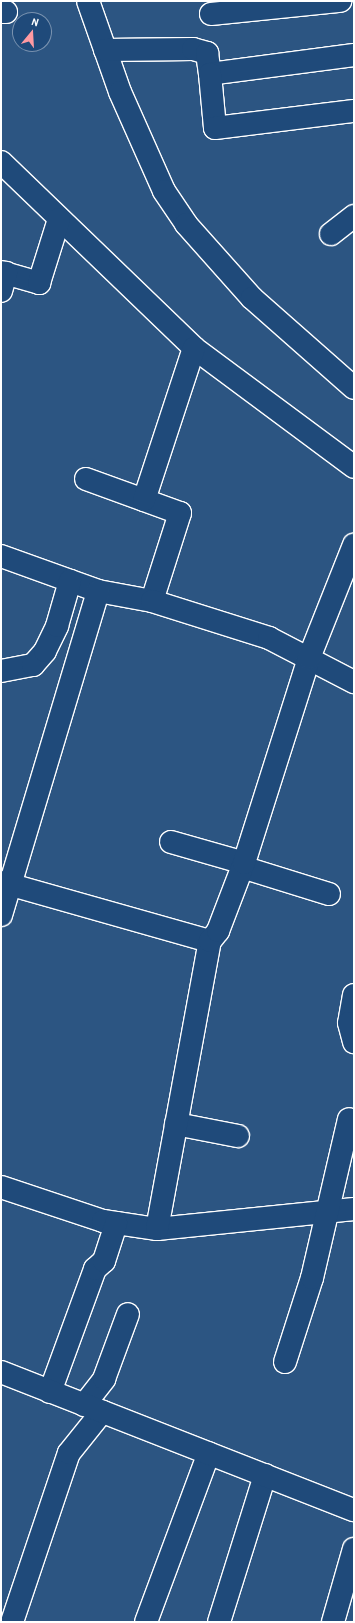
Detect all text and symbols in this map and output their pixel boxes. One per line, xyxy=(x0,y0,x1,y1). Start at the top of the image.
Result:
north arrow xyxy=(12,12,52,52)
text: N xyxy=(30,14,40,29)

